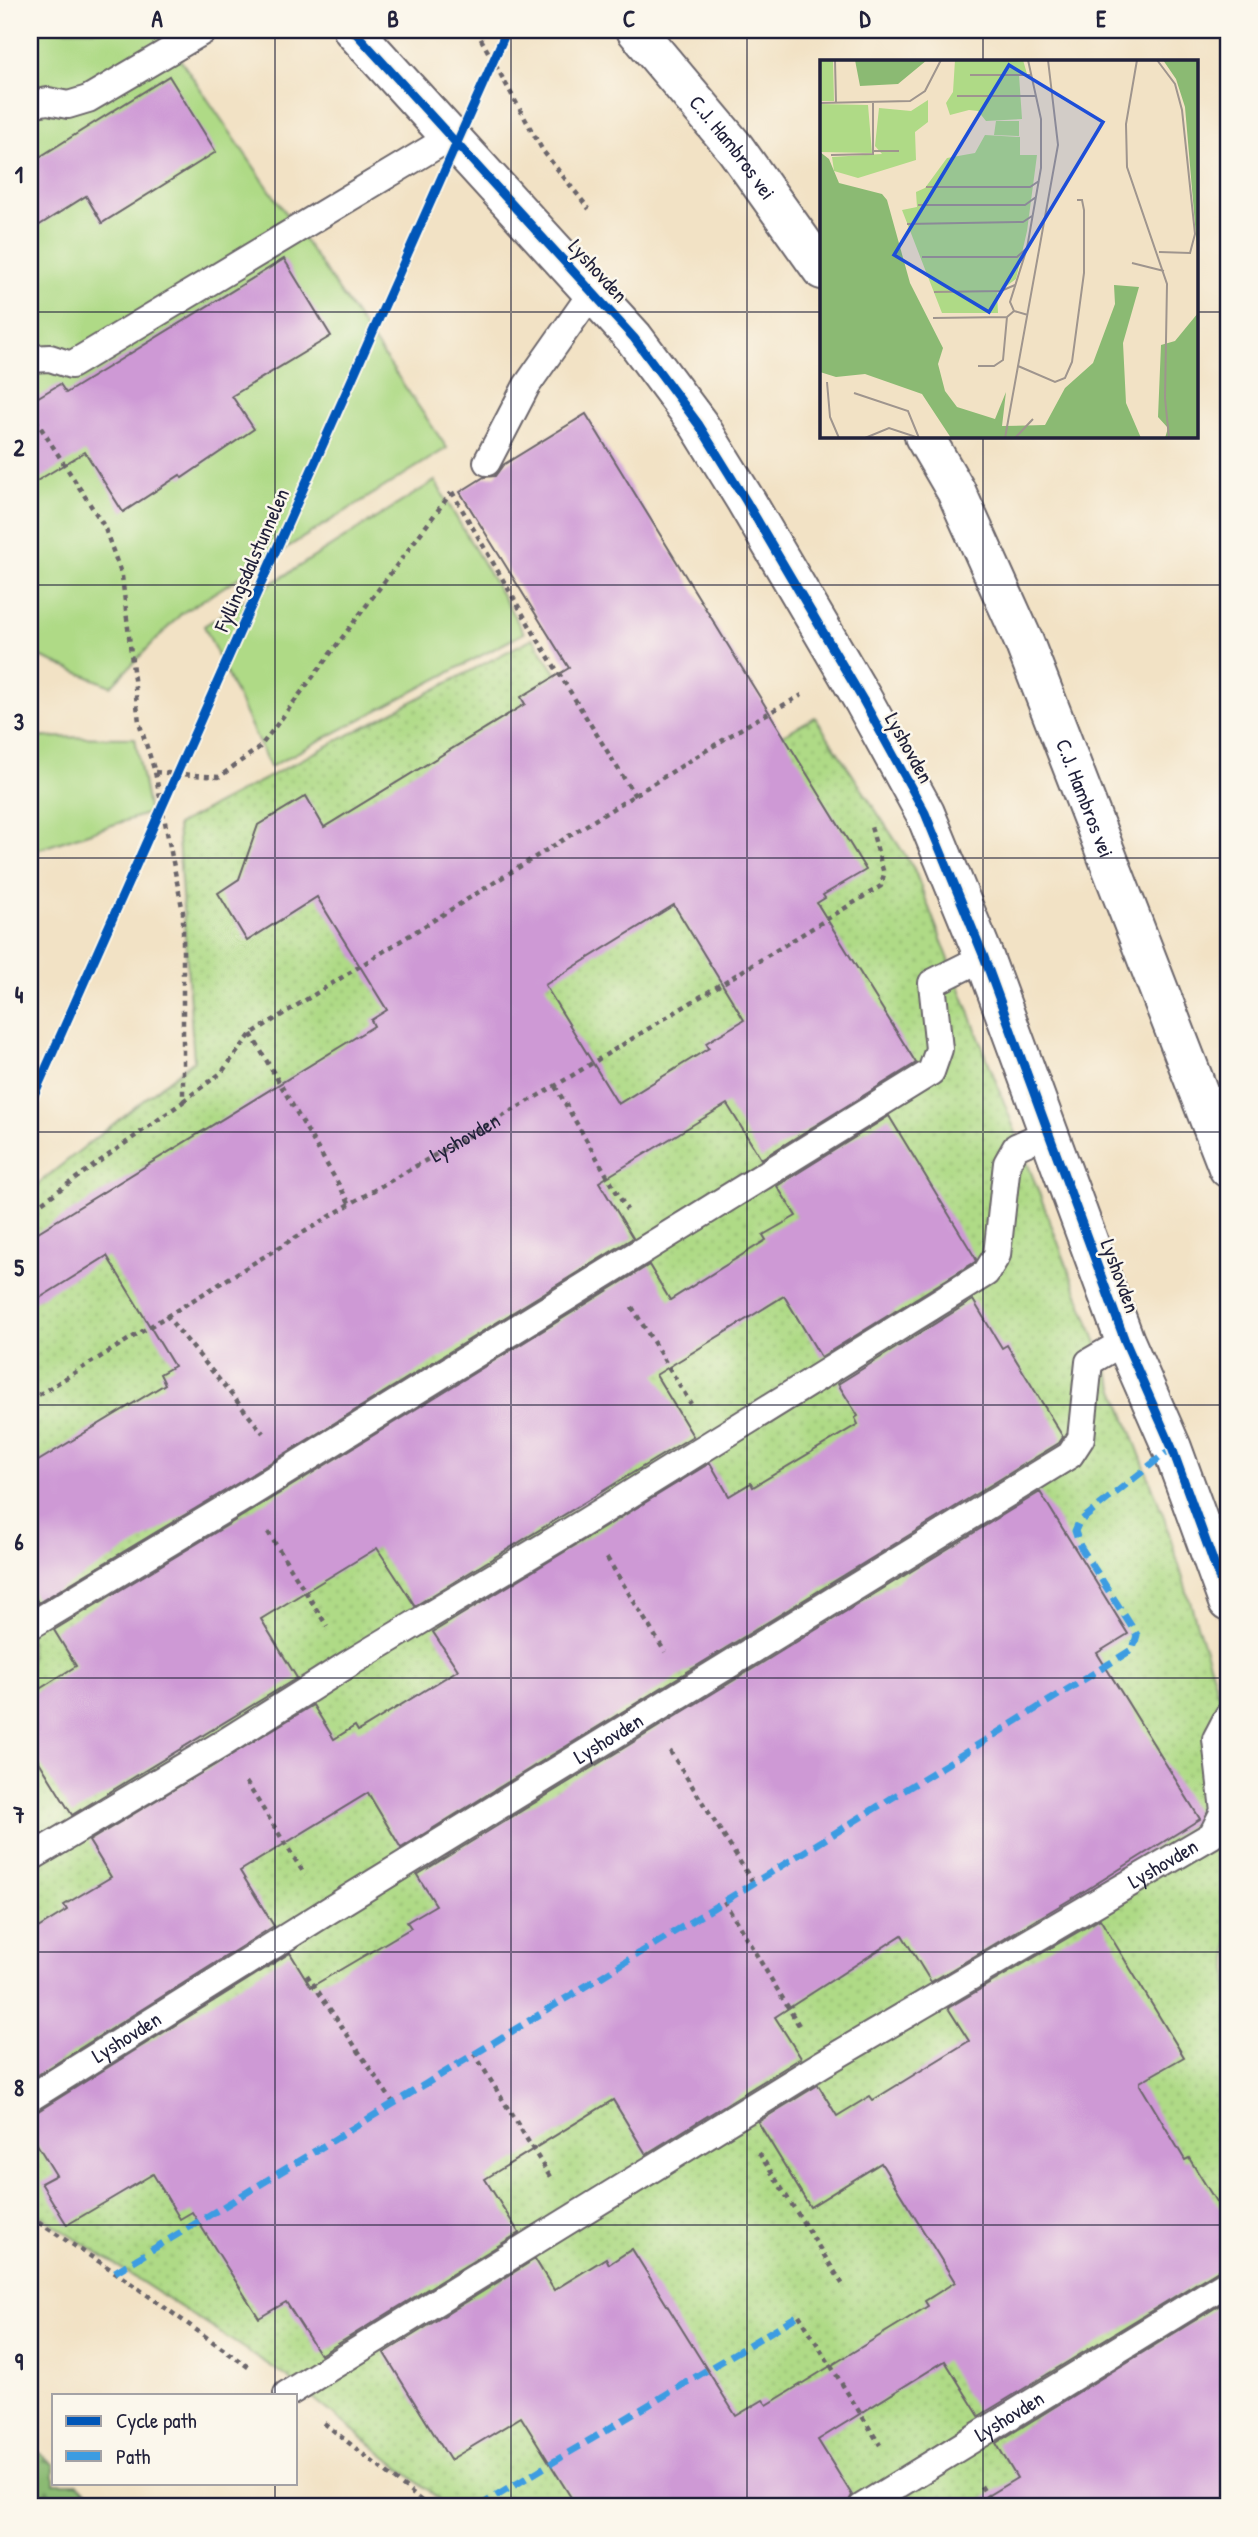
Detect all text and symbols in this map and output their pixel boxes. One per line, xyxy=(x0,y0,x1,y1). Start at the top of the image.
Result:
text: A xyxy=(151,3,163,34)
text: B xyxy=(387,3,399,34)
text: C xyxy=(623,3,635,34)
text: D xyxy=(860,3,872,34)
text: E xyxy=(1096,3,1107,34)
inset map xyxy=(820,60,1198,438)
street label: C.J. Hambros vei xyxy=(683,89,782,205)
text: 1 xyxy=(15,159,23,190)
street label: Lyshovden xyxy=(562,233,635,309)
text: 2 xyxy=(14,432,25,463)
street label: Fyllingsdalstunnelen xyxy=(207,484,296,637)
text: 3 xyxy=(14,706,24,737)
street label: Lyshovden xyxy=(878,707,941,788)
street label: C.J. Hambros vei xyxy=(1049,735,1121,862)
text: 4 xyxy=(15,979,24,1010)
street label: Lyshovden xyxy=(424,1106,505,1169)
street label: Lyshovden xyxy=(1094,1235,1147,1317)
text: 5 xyxy=(14,1252,24,1283)
text: 6 xyxy=(14,1526,24,1557)
street label: Lyshovden xyxy=(568,1706,648,1771)
text: 7 xyxy=(12,1799,25,1830)
street label: Lyshovden xyxy=(1122,1831,1203,1895)
street label: Lyshovden xyxy=(86,2004,166,2070)
text: 8 xyxy=(14,2072,24,2103)
text: 9 xyxy=(15,2346,24,2377)
street label: Lyshovden xyxy=(969,2384,1049,2448)
legend xyxy=(52,2394,298,2484)
text: Cycle path xyxy=(116,2406,197,2435)
text: Path xyxy=(116,2442,151,2471)

